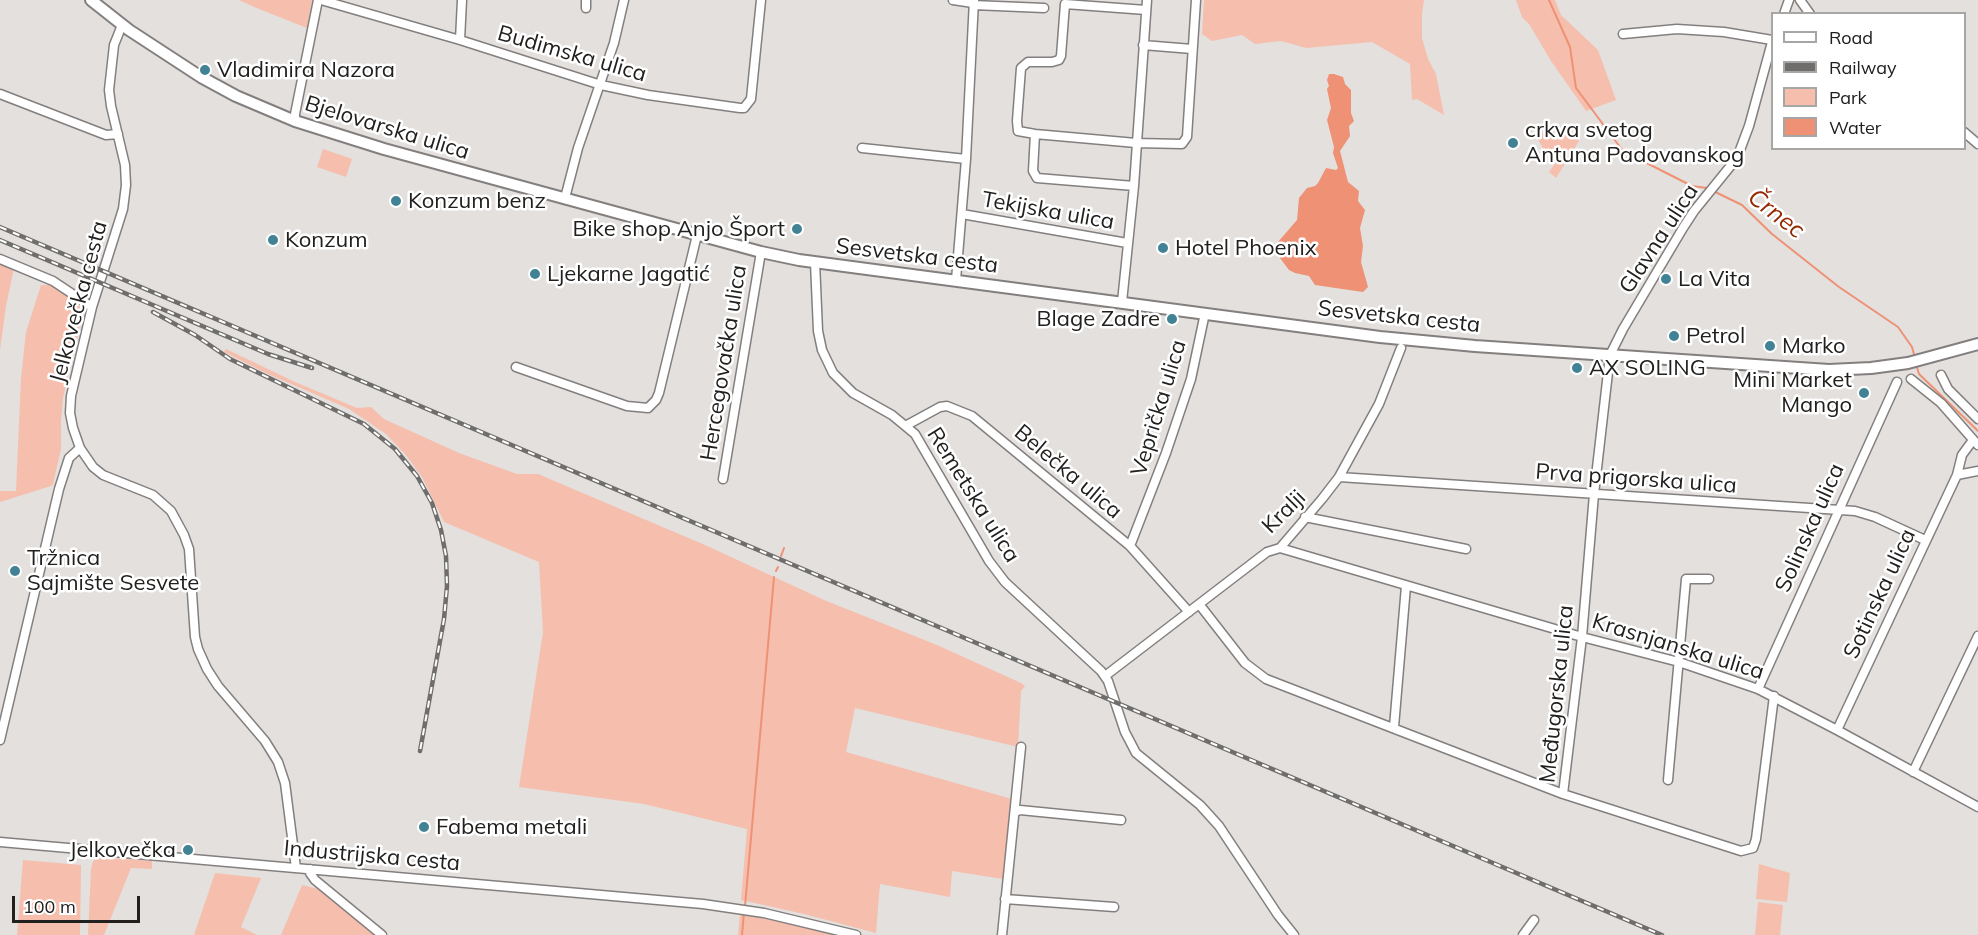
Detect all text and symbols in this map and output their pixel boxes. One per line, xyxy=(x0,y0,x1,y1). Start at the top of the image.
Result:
legend xyxy=(1771,12,1966,150)
street label: Budimska ulica xyxy=(495,20,649,88)
text: Road xyxy=(1829,26,1873,49)
text: Railway xyxy=(1829,56,1897,79)
place label: Vladimira Nazora xyxy=(217,57,395,83)
marker: Vladimira Nazora xyxy=(198,63,212,77)
text: Park xyxy=(1829,86,1867,109)
street label: Bjelovarska ulica xyxy=(302,90,472,166)
text: Water xyxy=(1829,116,1881,139)
place label: crkva svetog Antuna Padovanskog xyxy=(1525,117,1744,168)
marker: crkva svetog Antuna Padovanskog xyxy=(1506,136,1520,150)
street label: Glavna ulica xyxy=(1614,179,1704,299)
water label: Črnec xyxy=(1742,183,1810,245)
street label: Tekijska ulica xyxy=(980,186,1116,236)
place label: Konzum benz xyxy=(408,188,546,214)
marker: Konzum benz xyxy=(389,194,403,208)
place label: Bike shop Anjo Šport xyxy=(572,216,785,242)
street label: Jelkovečka cesta xyxy=(45,218,113,386)
marker: Bike shop Anjo Šport xyxy=(790,222,804,236)
place label: Konzum xyxy=(285,227,368,253)
marker: Konzum xyxy=(266,233,280,247)
street label: Sesvetska cesta xyxy=(835,233,999,279)
place label: Hotel Phoenix xyxy=(1175,235,1316,261)
marker: Hotel Phoenix xyxy=(1156,241,1170,255)
place label: Ljekarne Jagatić xyxy=(547,261,710,287)
street label: Hercegovačka ulica xyxy=(695,263,753,463)
place label: La Vita xyxy=(1678,266,1750,292)
marker: Ljekarne Jagatić xyxy=(528,267,542,281)
marker: La Vita xyxy=(1659,272,1673,286)
street label: Sesvetska cesta xyxy=(1317,295,1481,339)
place label: Blage Zadre xyxy=(1037,306,1160,332)
marker: Blage Zadre xyxy=(1165,312,1179,326)
place label: Petrol xyxy=(1686,323,1745,349)
marker: Petrol xyxy=(1667,329,1681,343)
place label: Marko xyxy=(1782,333,1846,359)
street label: Veprička ulica xyxy=(1126,337,1192,479)
marker: Marko xyxy=(1763,339,1777,353)
place label: AX SOLING xyxy=(1589,355,1706,381)
marker: AX SOLING xyxy=(1570,361,1584,375)
place label: Mini Market Mango xyxy=(1733,367,1852,418)
marker: Mini Market Mango xyxy=(1857,386,1871,400)
street label: Belečka ulica xyxy=(1009,419,1127,525)
street label: Remetska ulica xyxy=(921,423,1025,567)
street label: Prva prigorska ulica xyxy=(1535,459,1737,499)
street label: Solinska ulica xyxy=(1770,460,1850,596)
street label: Kralji xyxy=(1257,485,1311,539)
street label: Sotinska ulica xyxy=(1838,525,1922,663)
place label: Tržnica Sajmište Sesvete xyxy=(27,545,199,596)
marker: Tržnica Sajmište Sesvete xyxy=(8,564,22,578)
street label: Međugorska ulica xyxy=(1535,604,1579,784)
street label: Krasnjanska ulica xyxy=(1589,608,1767,686)
place label: Fabema metali xyxy=(436,814,587,840)
marker: Fabema metali xyxy=(417,820,431,834)
street label: Industrijska cesta xyxy=(283,835,461,877)
place label: Jelkovečka xyxy=(69,837,176,863)
marker: Jelkovečka xyxy=(181,843,195,857)
scale bar xyxy=(15,884,142,922)
text: 100 m xyxy=(23,895,76,918)

